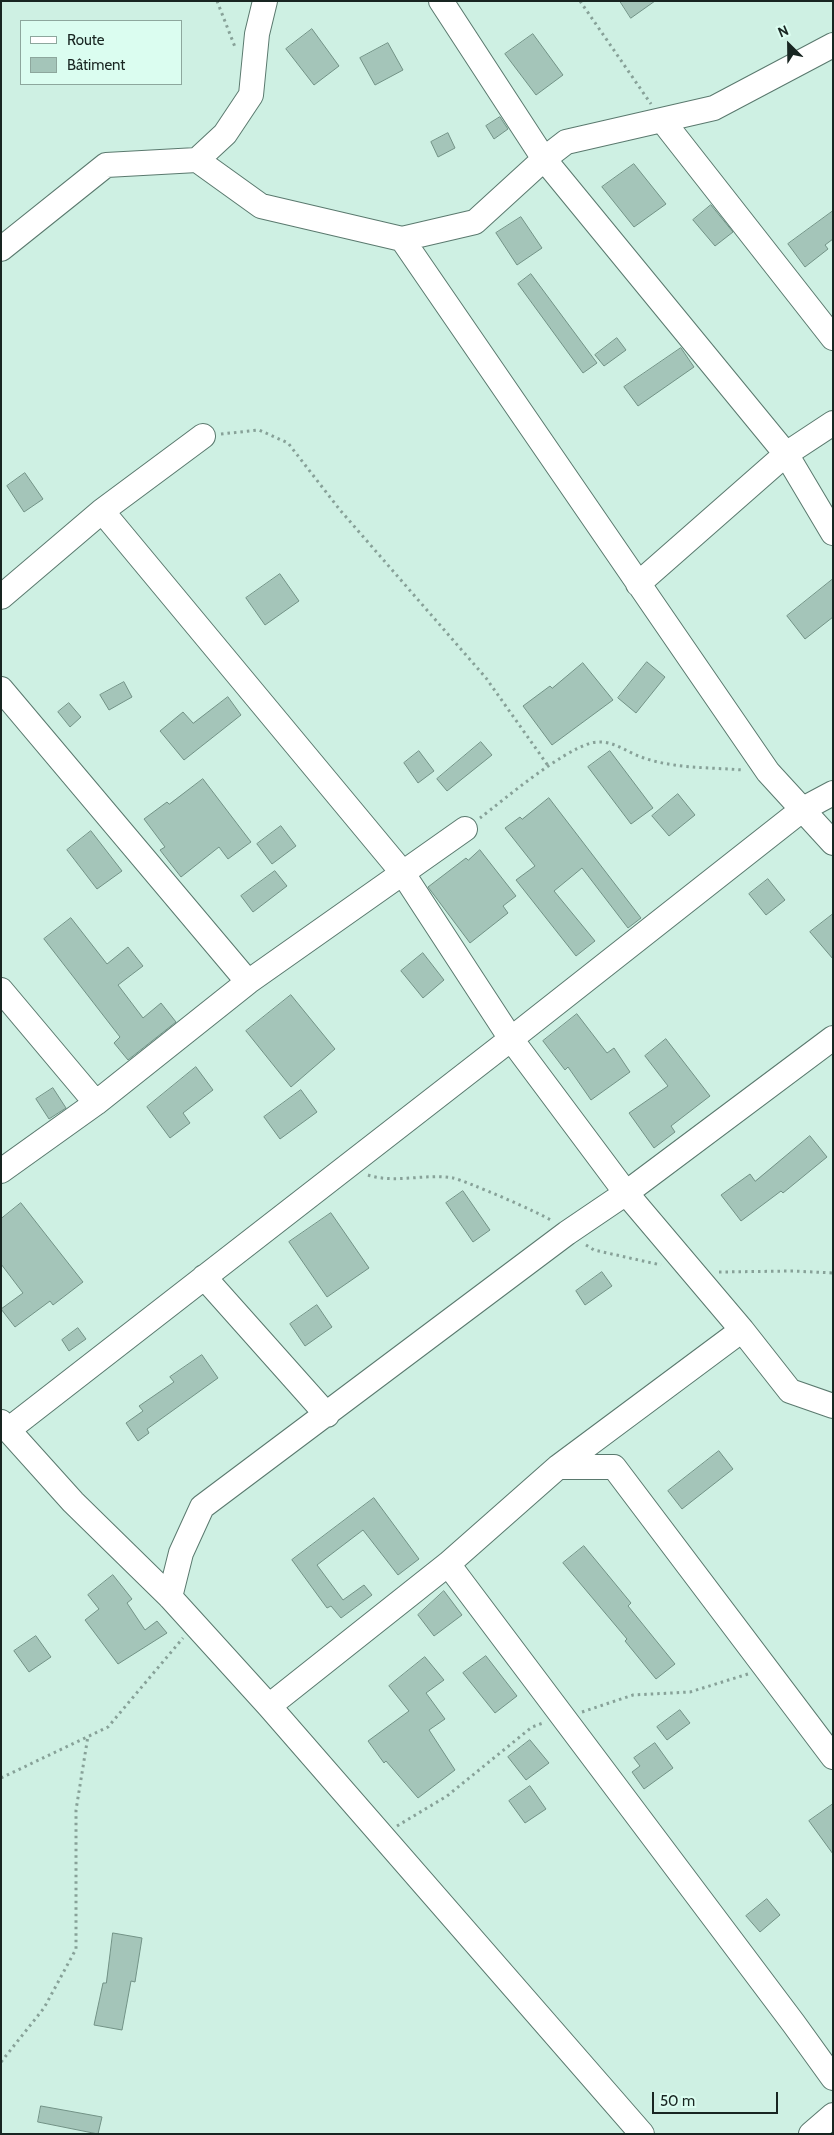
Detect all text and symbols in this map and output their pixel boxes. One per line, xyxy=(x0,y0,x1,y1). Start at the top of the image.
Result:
legend xyxy=(20,20,182,85)
north arrow xyxy=(764,20,814,70)
text: N xyxy=(775,21,791,41)
text: Route xyxy=(67,31,105,49)
text: Bâtiment xyxy=(67,56,125,74)
scale bar xyxy=(654,2082,780,2114)
text: 50 m xyxy=(660,2092,695,2110)

